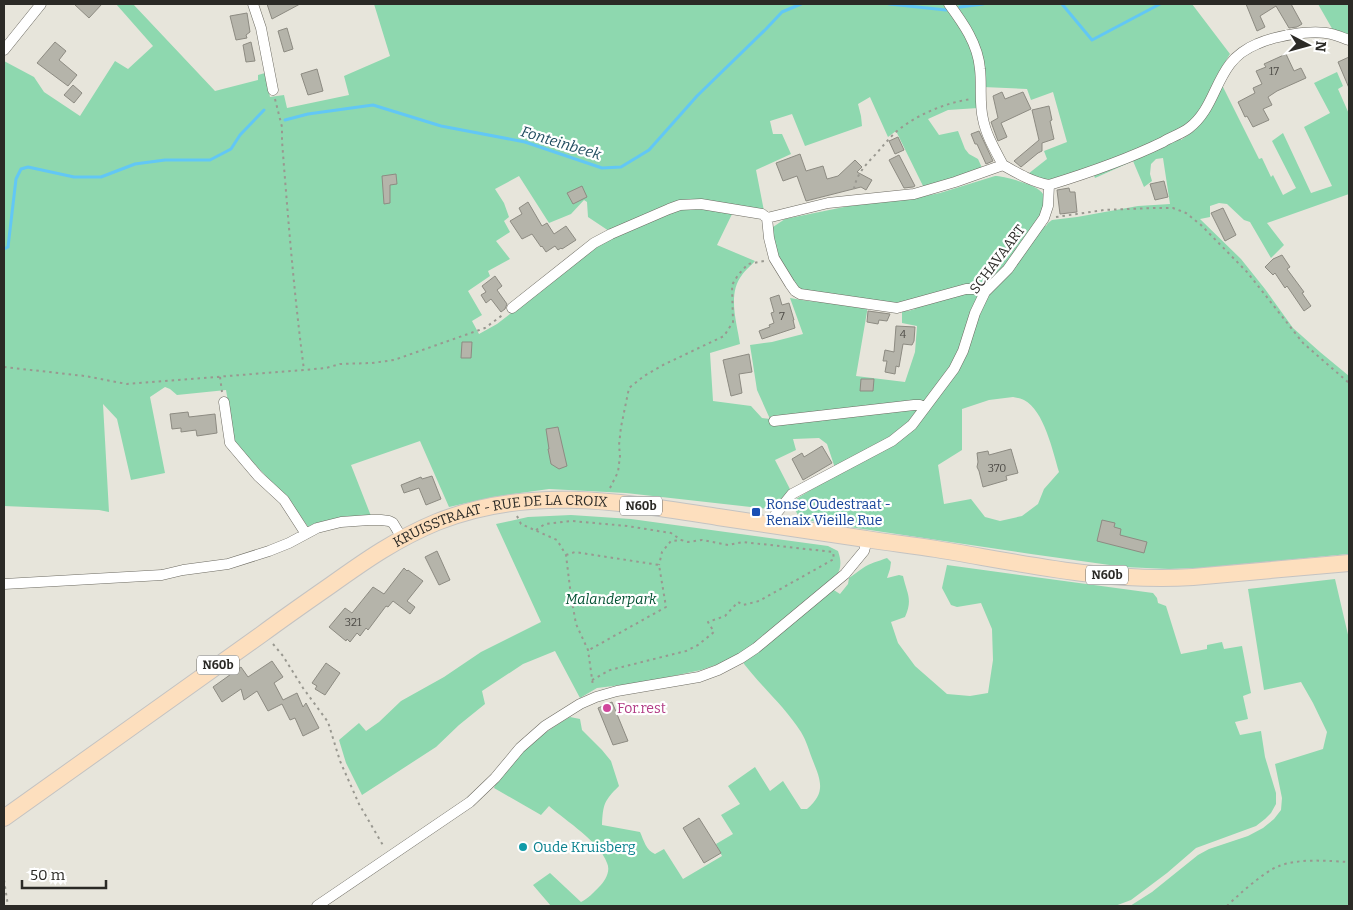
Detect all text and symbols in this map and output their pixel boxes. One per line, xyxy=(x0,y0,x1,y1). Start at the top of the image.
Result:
north arrow xyxy=(1283,20,1333,70)
text: N xyxy=(1311,40,1329,53)
house number: 17 xyxy=(1269,65,1279,78)
water label: Fonteinbeek xyxy=(519,122,604,164)
street label: SCHAVAART xyxy=(966,222,1029,297)
house number: 7 xyxy=(779,310,785,323)
house number: 4 xyxy=(900,328,907,341)
house number: 370 xyxy=(988,462,1006,475)
street label: KRUISSTRAAT - RUE DE LA CROIX xyxy=(390,492,609,551)
road number: N60b xyxy=(620,496,662,516)
place label: Ronse Oudestraat - Renaix Vieille Rue xyxy=(766,496,891,529)
marker: Ronse Oudestraat - Renaix Vieille Rue xyxy=(750,506,762,518)
road number: N60b xyxy=(1086,566,1128,584)
park label: Malanderpark xyxy=(565,591,657,608)
house number: 321 xyxy=(345,616,362,629)
road number: N60b xyxy=(197,656,239,674)
place label: For.rest xyxy=(617,700,666,717)
marker: For.rest xyxy=(601,702,613,714)
place label: Oude Kruisberg xyxy=(533,839,636,856)
marker: Oude Kruisberg xyxy=(517,841,529,853)
scale bar xyxy=(22,858,106,890)
text: 50 m xyxy=(30,866,66,884)

